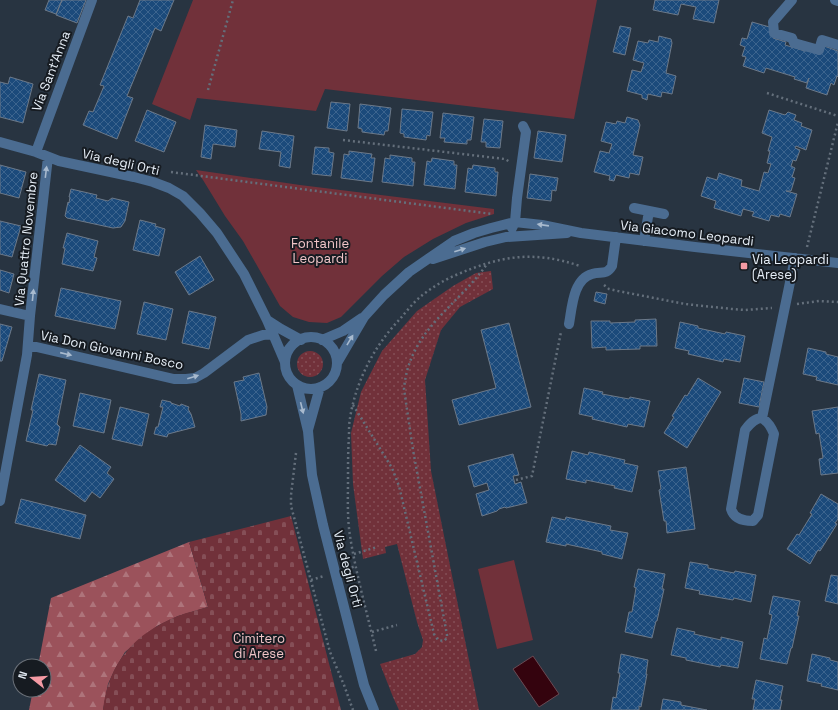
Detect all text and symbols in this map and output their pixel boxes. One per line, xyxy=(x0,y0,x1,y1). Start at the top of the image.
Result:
street label: Via Sant'Anna xyxy=(28,28,74,114)
street label: Via degli Orti xyxy=(81,145,161,179)
one-way arrow xyxy=(42,166,49,178)
street label: Via Quattro Novembre xyxy=(10,171,42,307)
street label: Via Giacomo Leopardi xyxy=(619,216,755,250)
one-way arrow xyxy=(537,222,549,228)
park label: Fontanile Leopardi xyxy=(291,235,349,267)
one-way arrow xyxy=(454,247,466,253)
place label: Via Leopardi (Arese) xyxy=(752,251,829,283)
marker: Via Leopardi (Arese) xyxy=(739,261,749,271)
one-way arrow xyxy=(29,289,36,301)
street label: Via Don Giovanni Bosco xyxy=(39,327,185,373)
one-way arrow xyxy=(347,334,354,346)
one-way arrow xyxy=(60,352,72,358)
one-way arrow xyxy=(187,374,199,380)
one-way arrow xyxy=(300,402,306,414)
street label: Via degli Orti xyxy=(330,529,366,609)
park label: Cimitero di Arese xyxy=(233,630,285,662)
north arrow xyxy=(12,658,52,698)
text: N xyxy=(15,670,30,681)

